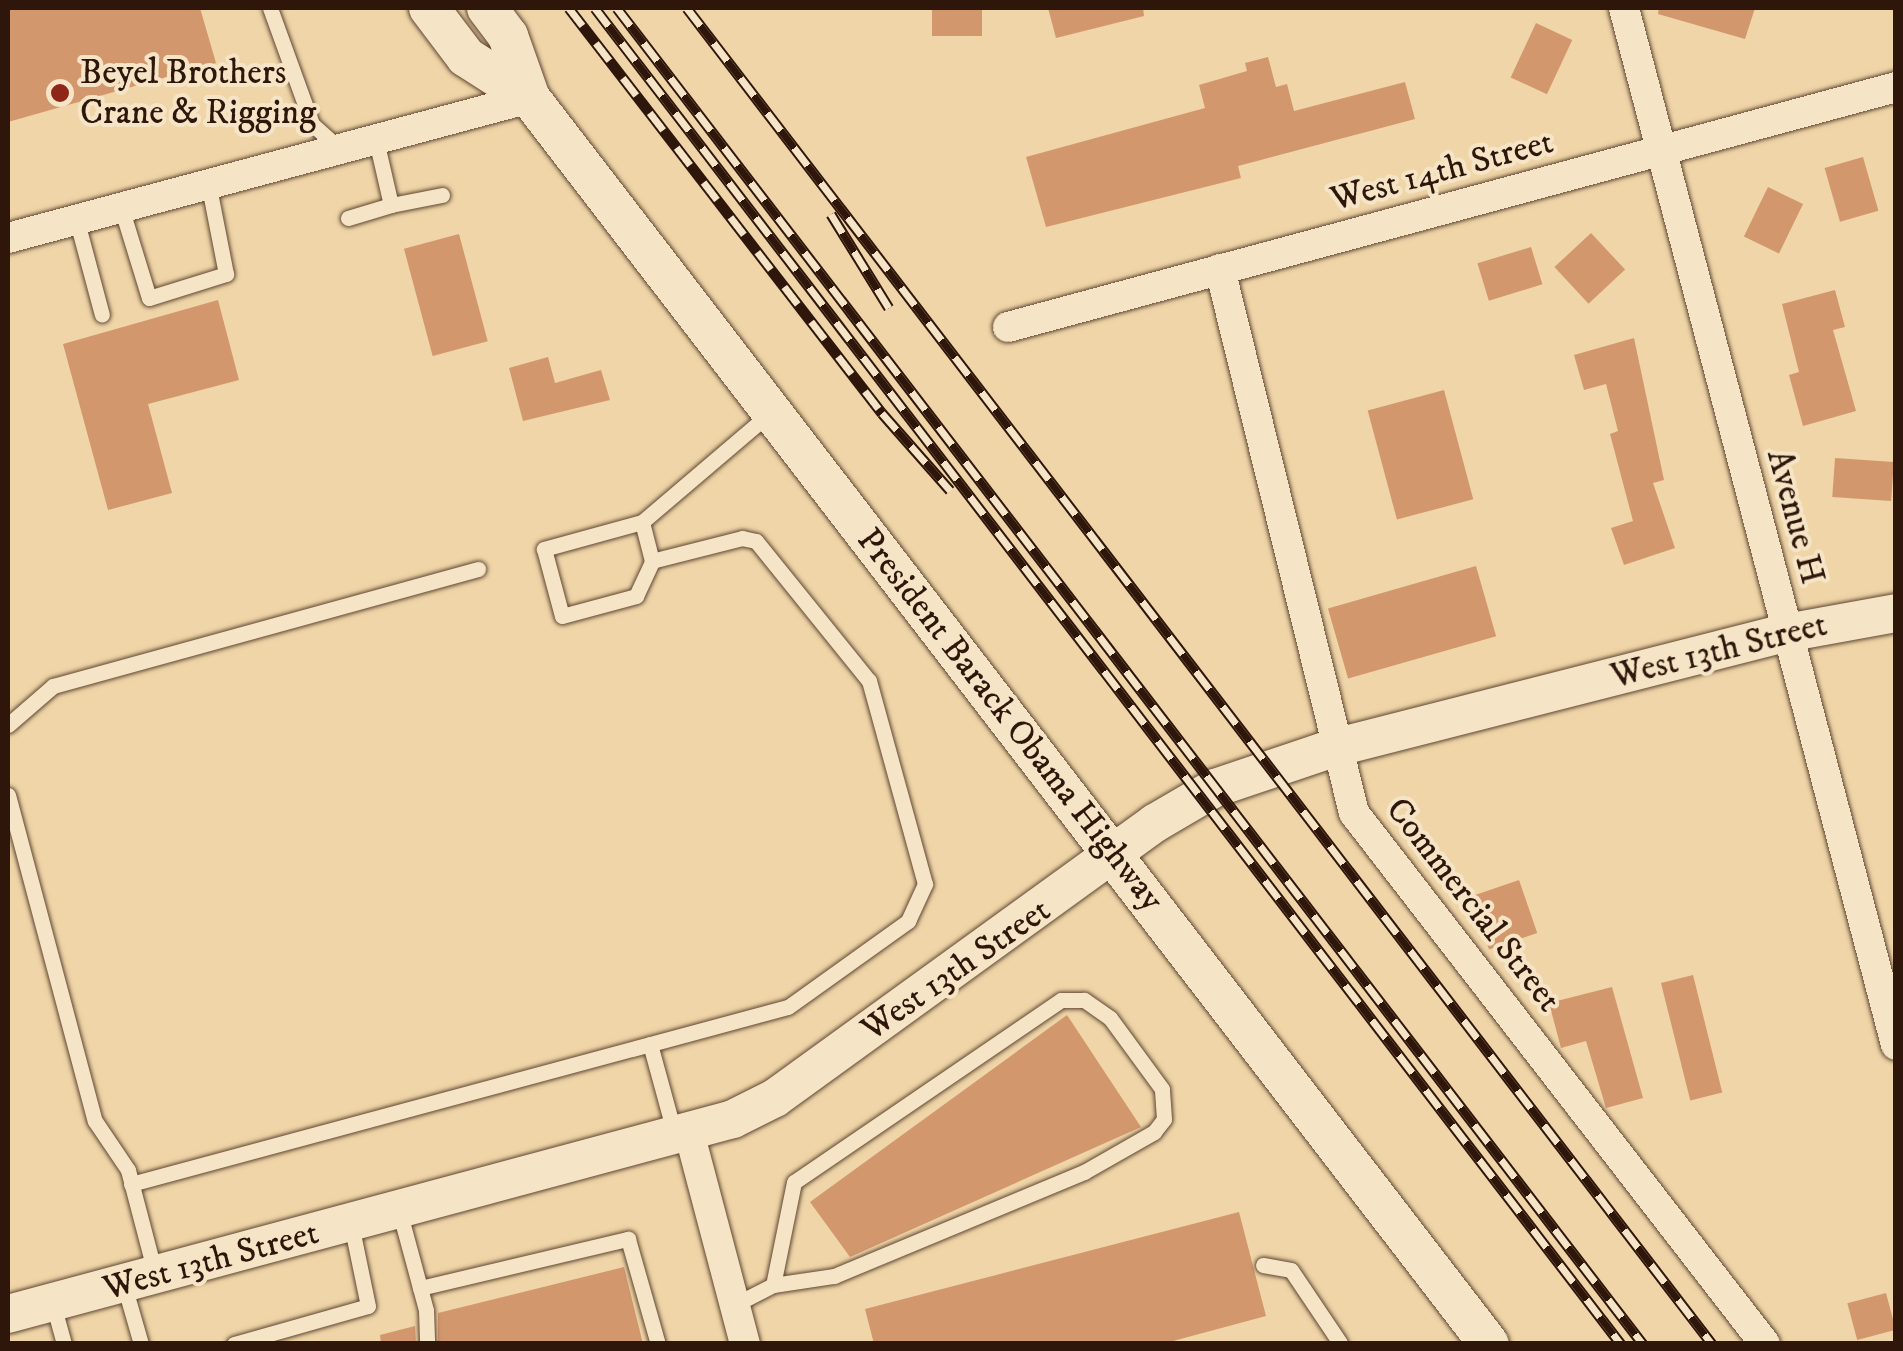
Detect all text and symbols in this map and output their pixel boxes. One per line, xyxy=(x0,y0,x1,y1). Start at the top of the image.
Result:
place label: Beyel Brothers Crane & Rigging xyxy=(80,52,316,134)
marker: Beyel Brothers Crane & Rigging xyxy=(49,82,71,104)
street label: West 14th Street xyxy=(1326,121,1558,221)
street label: Avenue H xyxy=(1757,445,1833,589)
street label: President Barack Obama Highway xyxy=(848,520,1172,920)
street label: West 13th Street xyxy=(1607,604,1831,698)
street label: Commercial Street xyxy=(1376,790,1570,1020)
street label: West 13th Street xyxy=(853,889,1059,1051)
street label: West 13th Street xyxy=(99,1212,323,1310)

